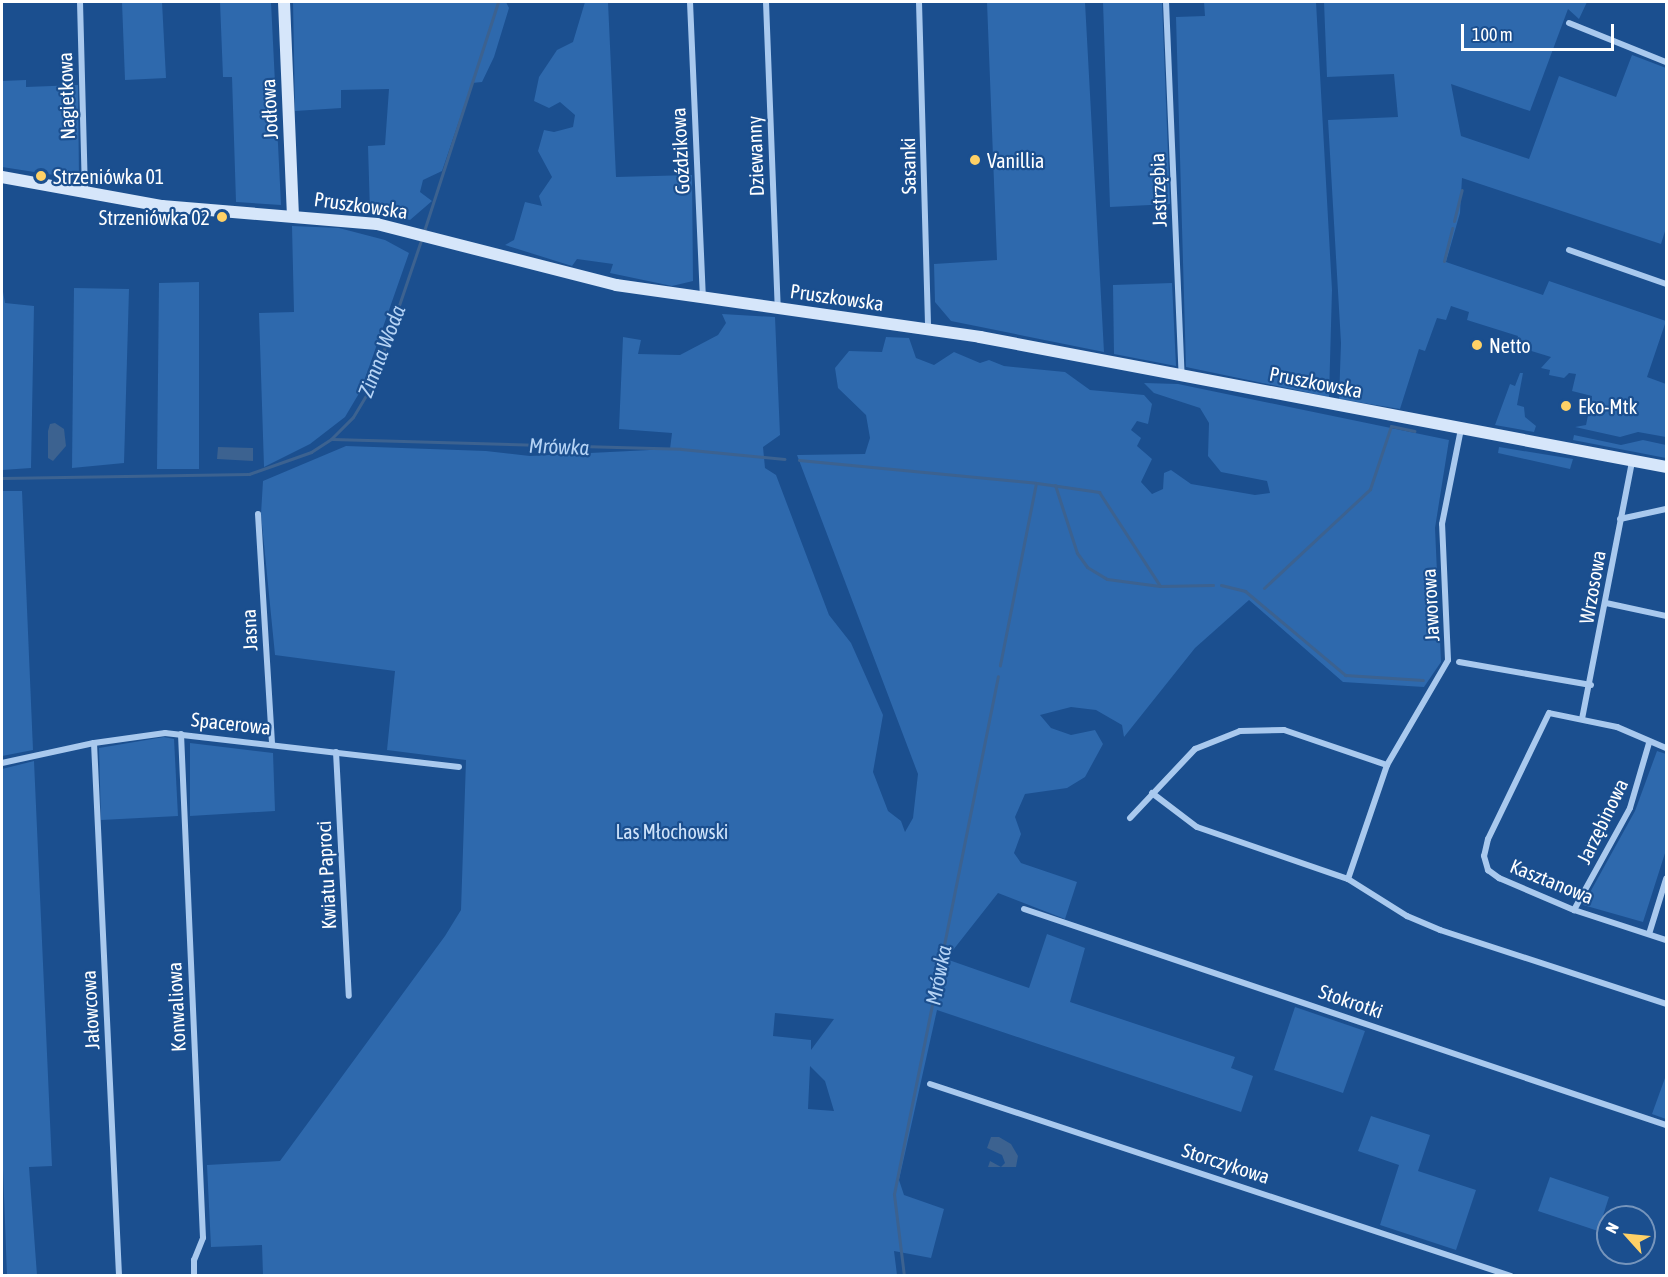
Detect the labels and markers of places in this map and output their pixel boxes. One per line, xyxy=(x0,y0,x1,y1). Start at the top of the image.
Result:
place label: Vanillia xyxy=(987,148,1044,172)
marker: Vanillia xyxy=(968,153,982,167)
place label: Strzeniówka 01 xyxy=(53,164,164,188)
marker: Strzeniówka 01 xyxy=(34,169,48,183)
place label: Strzeniówka 02 xyxy=(99,205,210,229)
marker: Strzeniówka 02 xyxy=(215,210,229,224)
place label: Netto xyxy=(1489,333,1531,357)
marker: Netto xyxy=(1470,338,1484,352)
place label: Eko-Mtk xyxy=(1578,394,1637,418)
marker: Eko-Mtk xyxy=(1559,399,1573,413)

